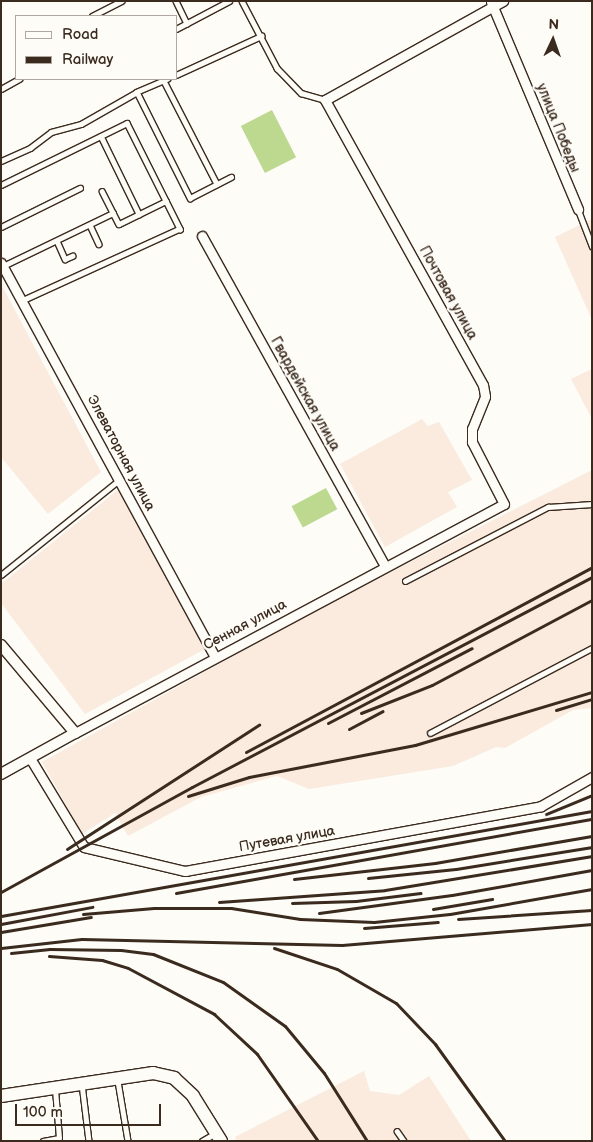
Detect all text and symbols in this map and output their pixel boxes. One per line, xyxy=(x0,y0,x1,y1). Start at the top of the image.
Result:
legend xyxy=(15,15,178,80)
north arrow xyxy=(528,15,578,65)
text: N xyxy=(548,16,559,33)
text: Road xyxy=(62,25,98,44)
text: Railway xyxy=(62,50,113,69)
street label: улица Победы xyxy=(533,81,583,175)
street label: Почтовая улица xyxy=(415,243,481,343)
street label: Гвардейская улица xyxy=(267,334,343,454)
street label: Элеваторная улица xyxy=(83,392,159,514)
street label: Сенная улица xyxy=(201,596,289,654)
street label: Путевая улица xyxy=(238,822,336,856)
scale bar xyxy=(18,1094,164,1126)
text: 100 m xyxy=(23,1103,63,1122)

